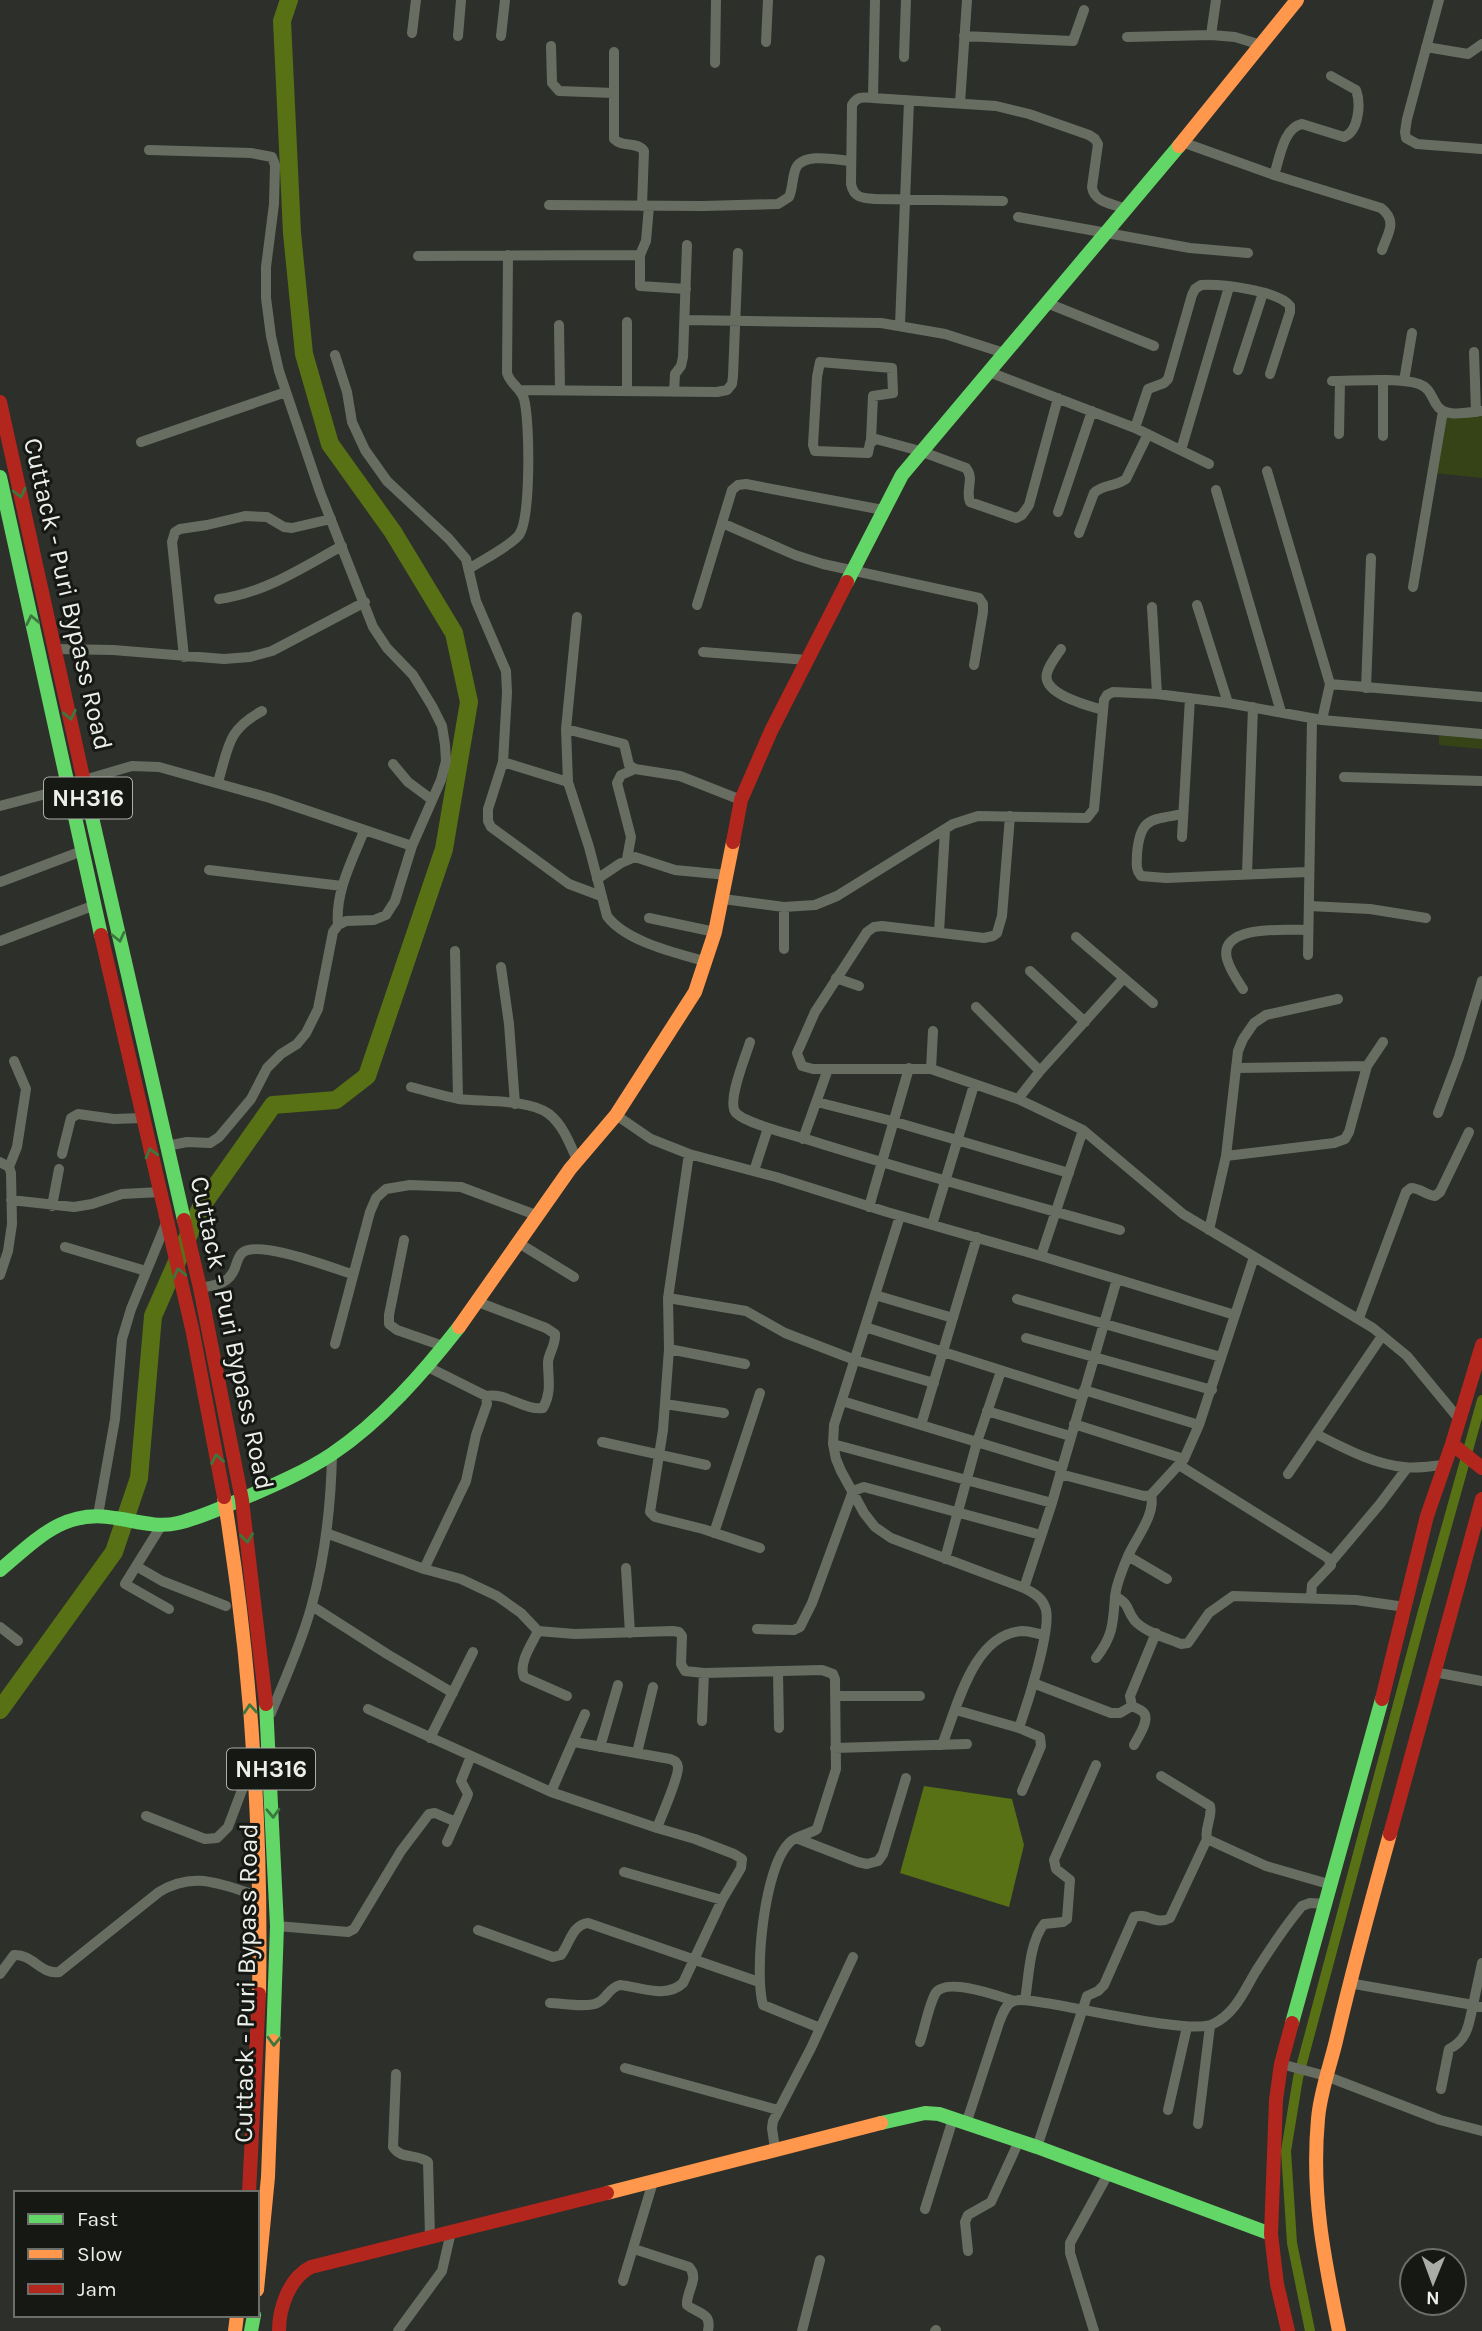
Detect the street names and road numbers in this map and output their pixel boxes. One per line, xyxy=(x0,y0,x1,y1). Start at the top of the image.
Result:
street label: Cuttack - Puri Bypass Road xyxy=(17,435,119,753)
road number: NH316 xyxy=(44,778,132,818)
street label: Cuttack - Puri Bypass Road xyxy=(184,1173,280,1493)
road number: NH316 xyxy=(227,1749,315,1790)
street label: Cuttack - Puri Bypass Road xyxy=(228,1823,264,2143)

